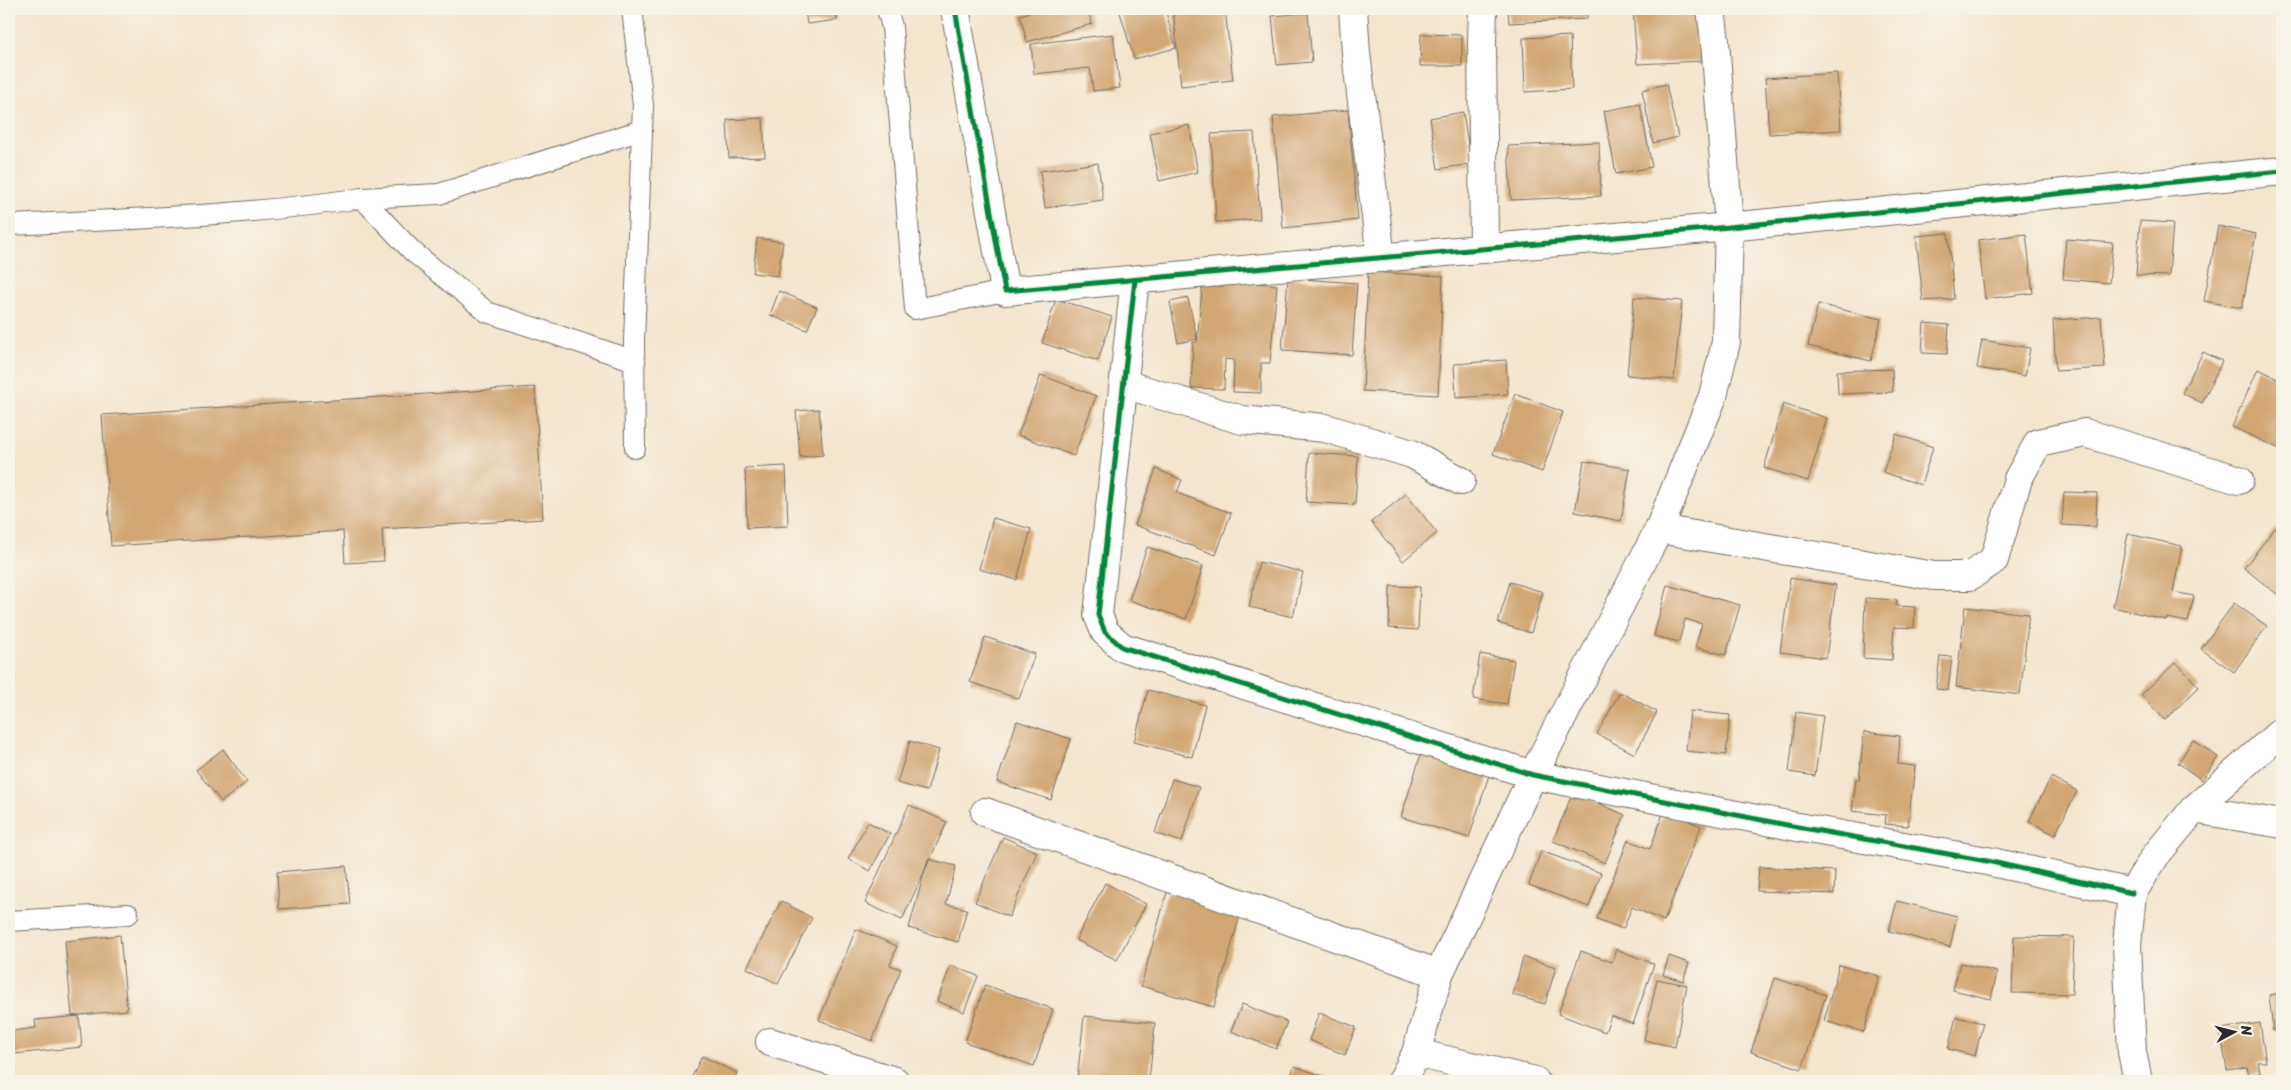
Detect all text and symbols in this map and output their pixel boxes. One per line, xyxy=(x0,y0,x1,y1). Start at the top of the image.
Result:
north arrow xyxy=(2208,1008,2258,1058)
text: N xyxy=(2233,1023,2259,1037)

